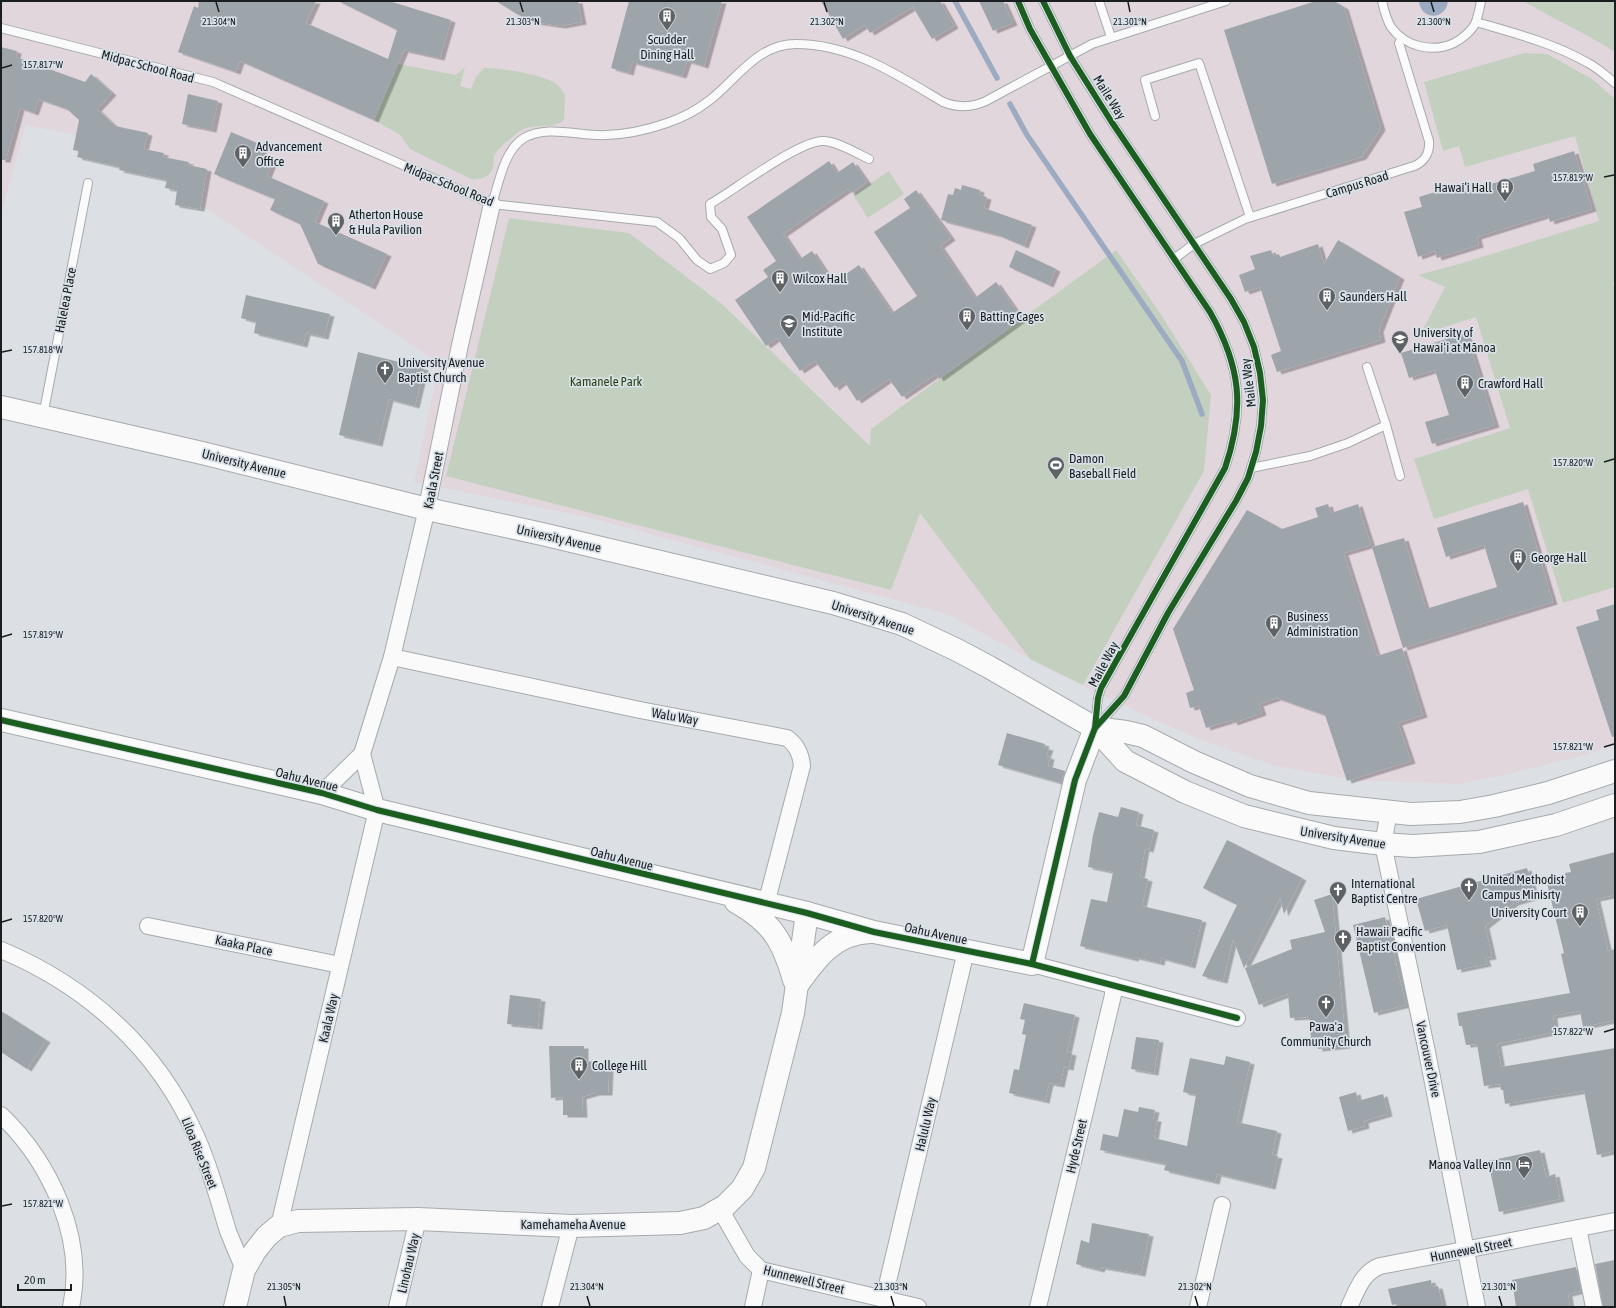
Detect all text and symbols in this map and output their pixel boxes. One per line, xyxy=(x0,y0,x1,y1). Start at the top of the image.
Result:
building icon: Scudder Dining Hall xyxy=(657,6,677,31)
text: 21.304°N xyxy=(202,16,236,27)
text: 21.303°N xyxy=(506,16,540,27)
text: 21.302°N xyxy=(810,16,844,27)
text: 21.301°N xyxy=(1113,16,1147,27)
text: 21.300°N xyxy=(1417,16,1451,27)
place label: Scudder Dining Hall xyxy=(640,32,694,62)
street label: Midpac School Road xyxy=(100,47,196,86)
text: 157.817°W xyxy=(23,59,64,70)
street label: Maile Way xyxy=(1090,72,1129,123)
place label: Advancement Office xyxy=(256,139,322,169)
building icon: Advancement Office xyxy=(233,143,253,168)
street label: Midpac School Road xyxy=(402,160,496,209)
street label: Campus Road xyxy=(1324,168,1390,201)
text: 157.819°W xyxy=(1553,172,1594,183)
building icon: Hawai‘i Hall xyxy=(1495,177,1515,202)
place label: Hawai‘i Hall xyxy=(1434,180,1493,195)
place label: Atherton House & Hula Pavilion xyxy=(349,207,423,237)
building icon: Atherton House & Hula Pavilion xyxy=(326,211,346,236)
street label: Halelea Place xyxy=(52,266,79,334)
building icon: Wilcox Hall xyxy=(770,268,790,293)
place label: Wilcox Hall xyxy=(793,271,848,286)
building icon: Saunders Hall xyxy=(1317,286,1337,311)
place label: Saunders Hall xyxy=(1340,289,1407,304)
building icon: Batting Cages xyxy=(957,306,977,331)
place label: Mid-Pacific Institute xyxy=(802,309,855,339)
place label: Batting Cages xyxy=(980,309,1044,324)
school or university icon: Mid-Pacific Institute xyxy=(779,313,799,338)
place label: University of Hawaiʻi at Mānoa xyxy=(1413,325,1496,355)
school or university icon: University of Hawaiʻi at Mānoa xyxy=(1390,329,1410,354)
text: 157.818°W xyxy=(23,344,64,355)
place label: University Avenue Baptist Church xyxy=(398,355,484,385)
street label: Maile Way xyxy=(1238,357,1259,408)
church icon: University Avenue Baptist Church xyxy=(375,359,395,384)
building icon: Crawford Hall xyxy=(1455,373,1475,398)
park label: Kamanele Park xyxy=(570,374,643,389)
place label: Crawford Hall xyxy=(1478,376,1544,391)
street label: University Avenue xyxy=(200,446,288,481)
street label: Kaala Street xyxy=(421,450,446,510)
place label: Damon Baseball Field xyxy=(1069,451,1136,481)
sports icon: Damon Baseball Field xyxy=(1046,455,1066,480)
text: 157.820°W xyxy=(1553,457,1594,468)
street label: University Avenue xyxy=(515,521,603,556)
building icon: George Hall xyxy=(1508,547,1528,572)
place label: George Hall xyxy=(1531,550,1587,565)
street label: University Avenue xyxy=(829,597,916,638)
place label: Business Administration xyxy=(1287,609,1358,639)
building icon: Business Administration xyxy=(1264,613,1284,638)
text: 157.819°W xyxy=(23,629,64,640)
street label: Maile Way xyxy=(1085,638,1122,689)
street label: Walu Way xyxy=(650,705,700,728)
text: 157.821°W xyxy=(1553,741,1594,752)
street label: Oahu Avenue xyxy=(274,764,340,795)
street label: University Avenue xyxy=(1299,823,1387,852)
street label: Oahu Avenue xyxy=(589,843,655,874)
place label: United Methodist Campus Minisrty xyxy=(1482,872,1565,902)
place label: International Baptist Centre xyxy=(1351,876,1418,906)
church icon: United Methodist Campus Minisrty xyxy=(1459,876,1479,901)
church icon: International Baptist Centre xyxy=(1328,880,1348,905)
building icon: University Court xyxy=(1570,902,1590,927)
place label: University Court xyxy=(1491,905,1567,920)
text: 157.820°W xyxy=(23,913,64,924)
street label: Oahu Avenue xyxy=(903,919,969,947)
place label: Hawaii Pacific Baptist Convention xyxy=(1356,924,1446,954)
church icon: Hawaii Pacific Baptist Convention xyxy=(1333,928,1353,953)
street label: Kaaka Place xyxy=(214,932,274,959)
street label: Kaala Way xyxy=(316,991,342,1044)
church icon: Pawa'a Community Church xyxy=(1316,993,1336,1018)
place label: Pawa'a Community Church xyxy=(1281,1019,1371,1049)
street label: Vancouver Drive xyxy=(1413,1020,1444,1099)
text: 157.822°W xyxy=(1553,1026,1594,1037)
building icon: College Hill xyxy=(569,1055,589,1080)
place label: College Hill xyxy=(592,1058,648,1073)
street label: Halulu Way xyxy=(912,1095,939,1153)
street label: Liloa Rise Street xyxy=(178,1115,221,1191)
street label: Hyde Street xyxy=(1063,1117,1090,1175)
hotel icon: Manoa Valley Inn xyxy=(1514,1154,1534,1179)
place label: Manoa Valley Inn xyxy=(1428,1157,1511,1172)
text: 157.821°W xyxy=(23,1198,64,1209)
street label: Kamehameha Avenue xyxy=(520,1217,626,1232)
street label: Linohau Way xyxy=(394,1231,423,1295)
street label: Hunnewell Street xyxy=(1429,1234,1513,1265)
street label: Hunnewell Street xyxy=(762,1262,846,1297)
scale bar xyxy=(18,1266,71,1292)
text: 20 m xyxy=(24,1273,46,1287)
text: 21.305°N xyxy=(267,1281,301,1292)
text: 21.304°N xyxy=(570,1281,604,1292)
text: 21.303°N xyxy=(874,1281,908,1292)
text: 21.302°N xyxy=(1178,1281,1212,1292)
text: 21.301°N xyxy=(1482,1281,1516,1292)

